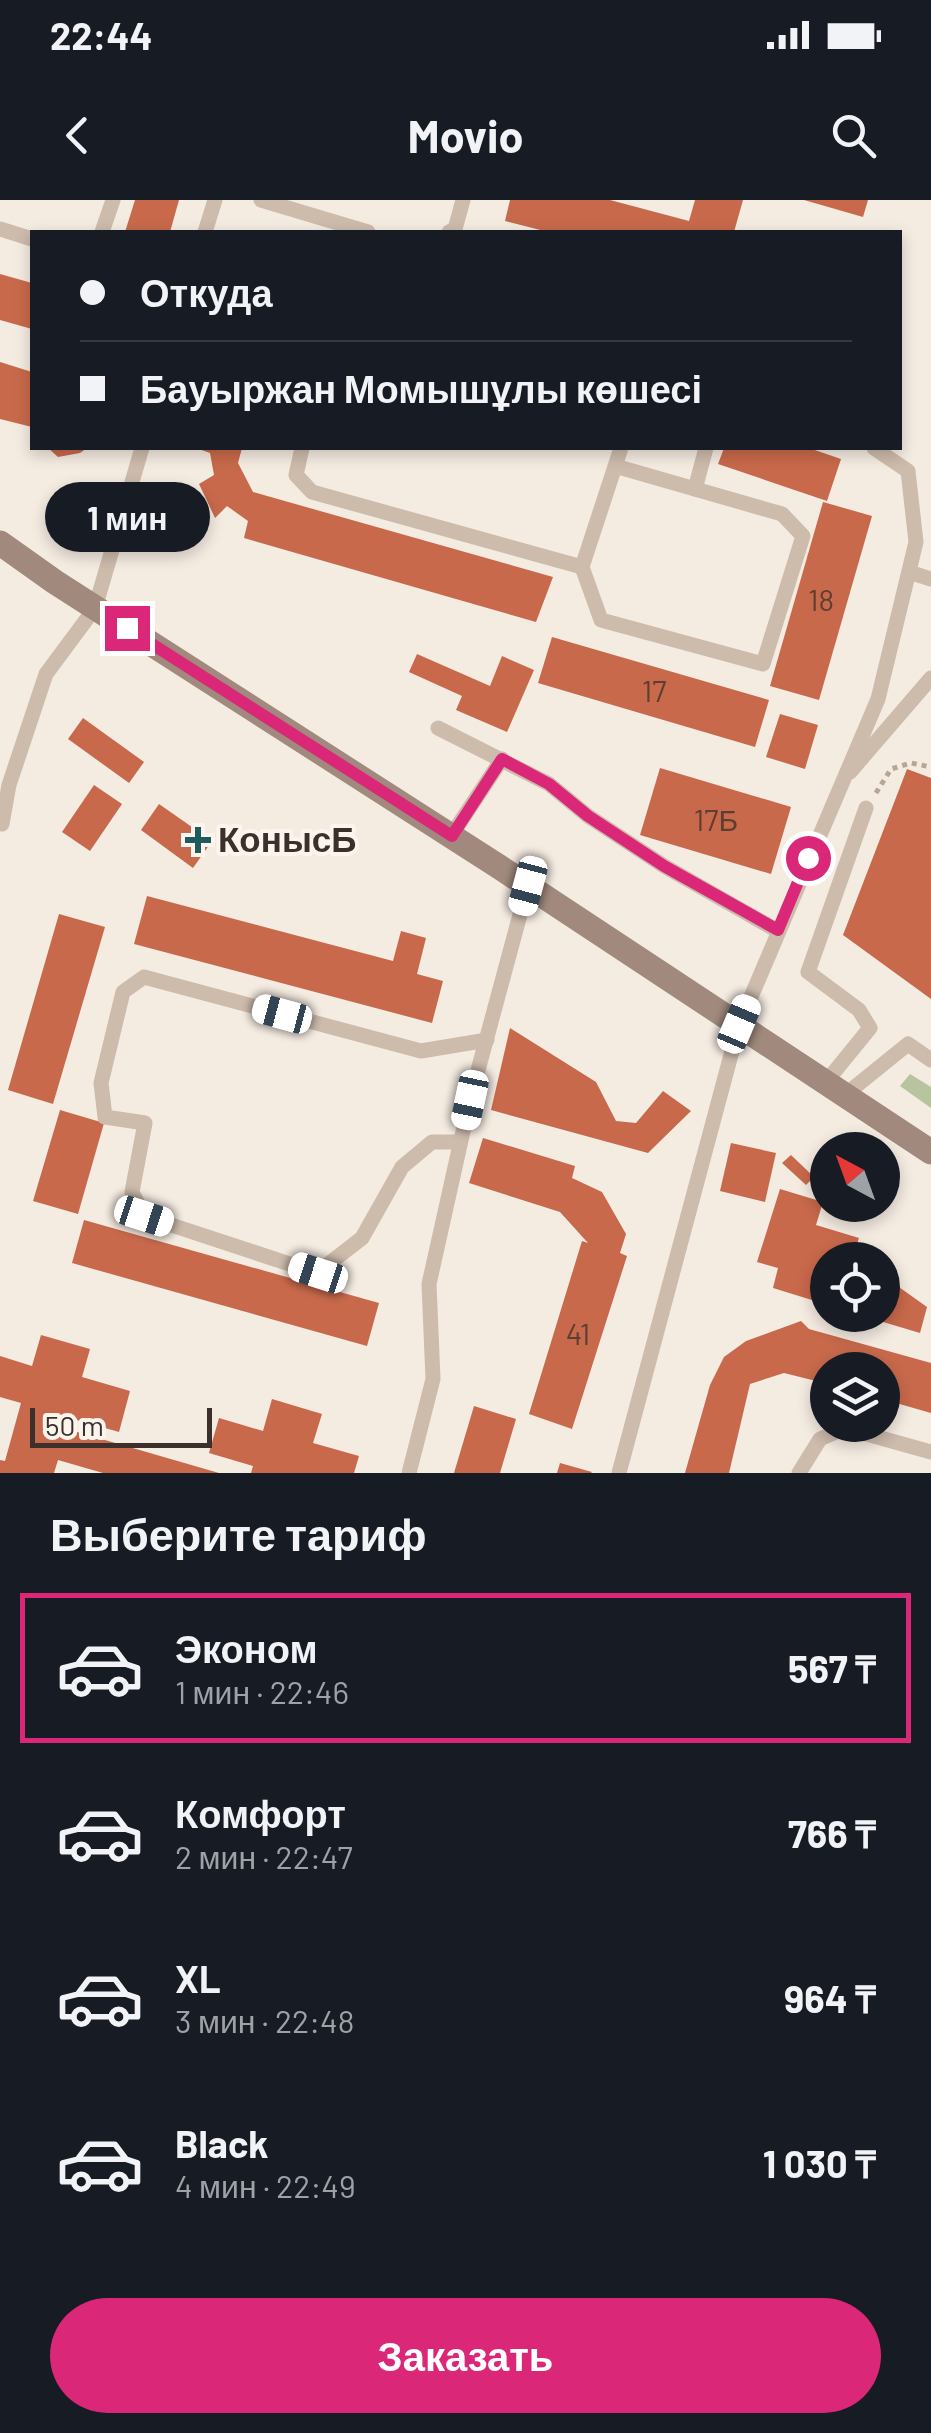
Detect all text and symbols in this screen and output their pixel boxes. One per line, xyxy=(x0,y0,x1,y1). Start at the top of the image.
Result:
text: 22:44 xyxy=(50,12,152,58)
icon: back xyxy=(50,108,105,163)
text: Movio xyxy=(408,108,523,162)
icon: search xyxy=(826,108,881,163)
text: Откуда xyxy=(140,269,273,315)
text: Бауыржан Момышұлы көшесі xyxy=(140,365,702,411)
callout: 1 мин xyxy=(44,483,210,553)
text: 1 мин xyxy=(87,498,168,536)
house number: 18 xyxy=(808,581,834,617)
route end xyxy=(105,606,150,651)
house number: 17 xyxy=(642,672,666,708)
house number: 17Б xyxy=(694,801,738,837)
place label: КонысБ xyxy=(218,817,356,859)
marker: КонысБ xyxy=(187,829,209,851)
route start xyxy=(786,836,831,881)
car xyxy=(506,853,550,919)
car xyxy=(713,991,765,1057)
car xyxy=(249,992,315,1036)
car xyxy=(449,1068,491,1132)
north arrow xyxy=(810,1132,900,1222)
map controls xyxy=(810,1132,900,1442)
car xyxy=(111,1192,177,1240)
button: locate xyxy=(810,1242,900,1332)
car xyxy=(285,1249,351,1297)
house number: 41 xyxy=(566,1315,590,1351)
button: layers xyxy=(810,1352,900,1442)
scale bar xyxy=(30,1403,212,1448)
text: 50 m xyxy=(45,1408,104,1442)
text: Выберите тариф xyxy=(50,1506,427,1560)
icon: car xyxy=(55,1623,145,1713)
text: Эконом xyxy=(175,1625,318,1671)
text: 567 ₸ xyxy=(788,1645,876,1691)
text: 1 мин · 22:46 xyxy=(175,1672,349,1710)
icon: car xyxy=(55,1788,145,1878)
text: Комфорт xyxy=(175,1790,346,1836)
text: 766 ₸ xyxy=(788,1810,876,1856)
text: 2 мин · 22:47 xyxy=(175,1837,353,1875)
icon: car xyxy=(55,1953,145,2043)
text: XL xyxy=(175,1955,221,2001)
text: 964 ₸ xyxy=(784,1975,876,2021)
text: 3 мин · 22:48 xyxy=(175,2001,354,2039)
icon: car xyxy=(55,2118,145,2208)
text: Black xyxy=(175,2120,269,2166)
text: 1 030 ₸ xyxy=(763,2140,876,2186)
text: 4 мин · 22:49 xyxy=(175,2166,356,2204)
button: Заказать xyxy=(50,2298,881,2413)

